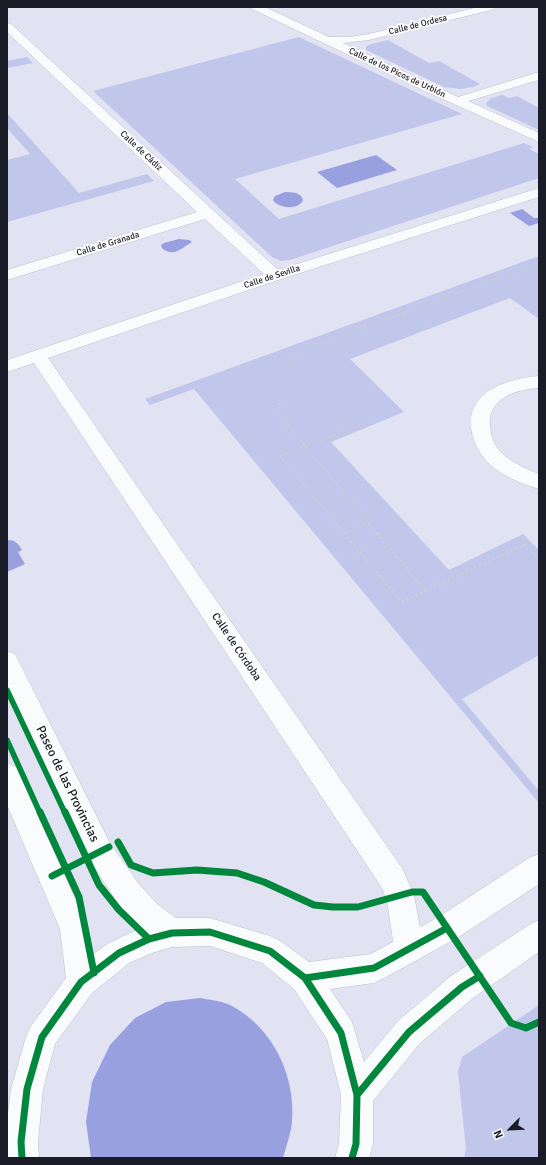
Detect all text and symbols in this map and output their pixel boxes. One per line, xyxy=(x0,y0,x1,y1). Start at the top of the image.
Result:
street label: Calle de Ordesa xyxy=(388,13,448,37)
street label: Calle de los Picos de Urbión xyxy=(347,46,447,100)
street label: Calle de Cádiz xyxy=(118,129,164,173)
street label: Calle de Granada xyxy=(75,229,141,259)
street label: Calle de Sevilla xyxy=(243,263,301,291)
street label: Calle de Córdoba xyxy=(208,610,264,684)
street label: Paseo de las Provincias xyxy=(32,723,102,845)
north arrow xyxy=(490,1109,530,1149)
text: N xyxy=(491,1128,506,1140)

